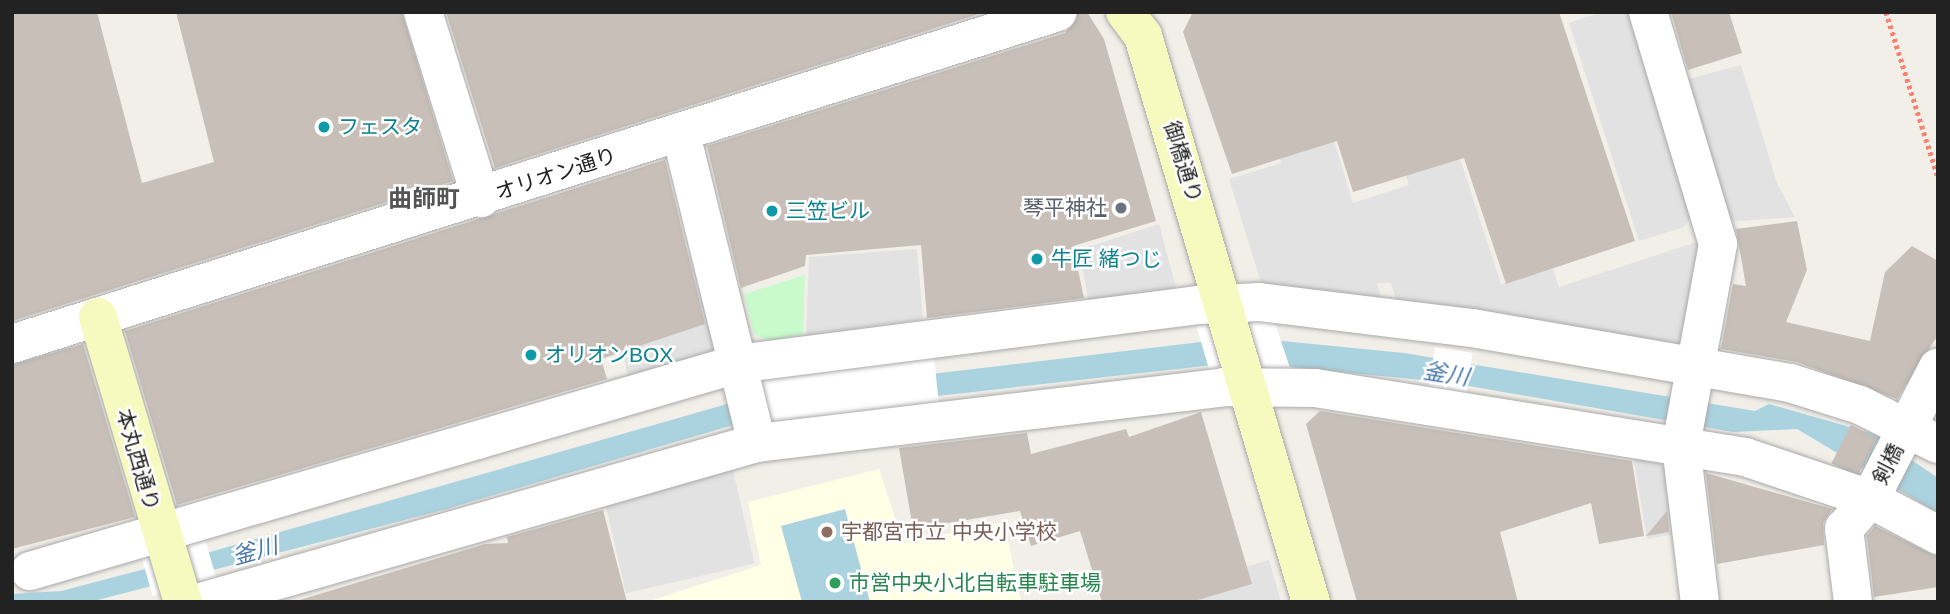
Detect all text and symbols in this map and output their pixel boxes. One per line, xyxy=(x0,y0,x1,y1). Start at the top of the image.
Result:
place label: フェスタ xyxy=(338,114,422,140)
street label: 御橋通り xyxy=(1159,118,1207,206)
marker: フェスタ xyxy=(316,119,332,135)
street label: オリオン通り xyxy=(492,143,620,205)
district label: 曲師町 xyxy=(388,185,460,213)
place label: 琴平神社 xyxy=(1023,195,1107,221)
place label: 三笠ビル xyxy=(786,198,870,224)
marker: 琴平神社 xyxy=(1113,200,1129,216)
marker: 三笠ビル xyxy=(764,203,780,219)
place label: 牛匠 緒つじ xyxy=(1051,246,1162,272)
marker: 牛匠 緒つじ xyxy=(1029,251,1045,267)
place label: オリオンBOX xyxy=(545,342,673,368)
marker: オリオンBOX xyxy=(523,347,539,363)
water label: 釜川 xyxy=(1421,357,1471,391)
street label: 本丸西通り xyxy=(111,406,165,514)
street label: 剣橋 xyxy=(1867,440,1909,488)
place label: 宇都宮市立 中央小学校 xyxy=(841,519,1057,545)
marker: 宇都宮市立 中央小学校 xyxy=(819,524,835,540)
water label: 釜川 xyxy=(229,532,281,570)
place label: 市営中央小北自転車駐車場 xyxy=(849,570,1101,596)
marker: 市営中央小北自転車駐車場 xyxy=(827,575,843,591)

